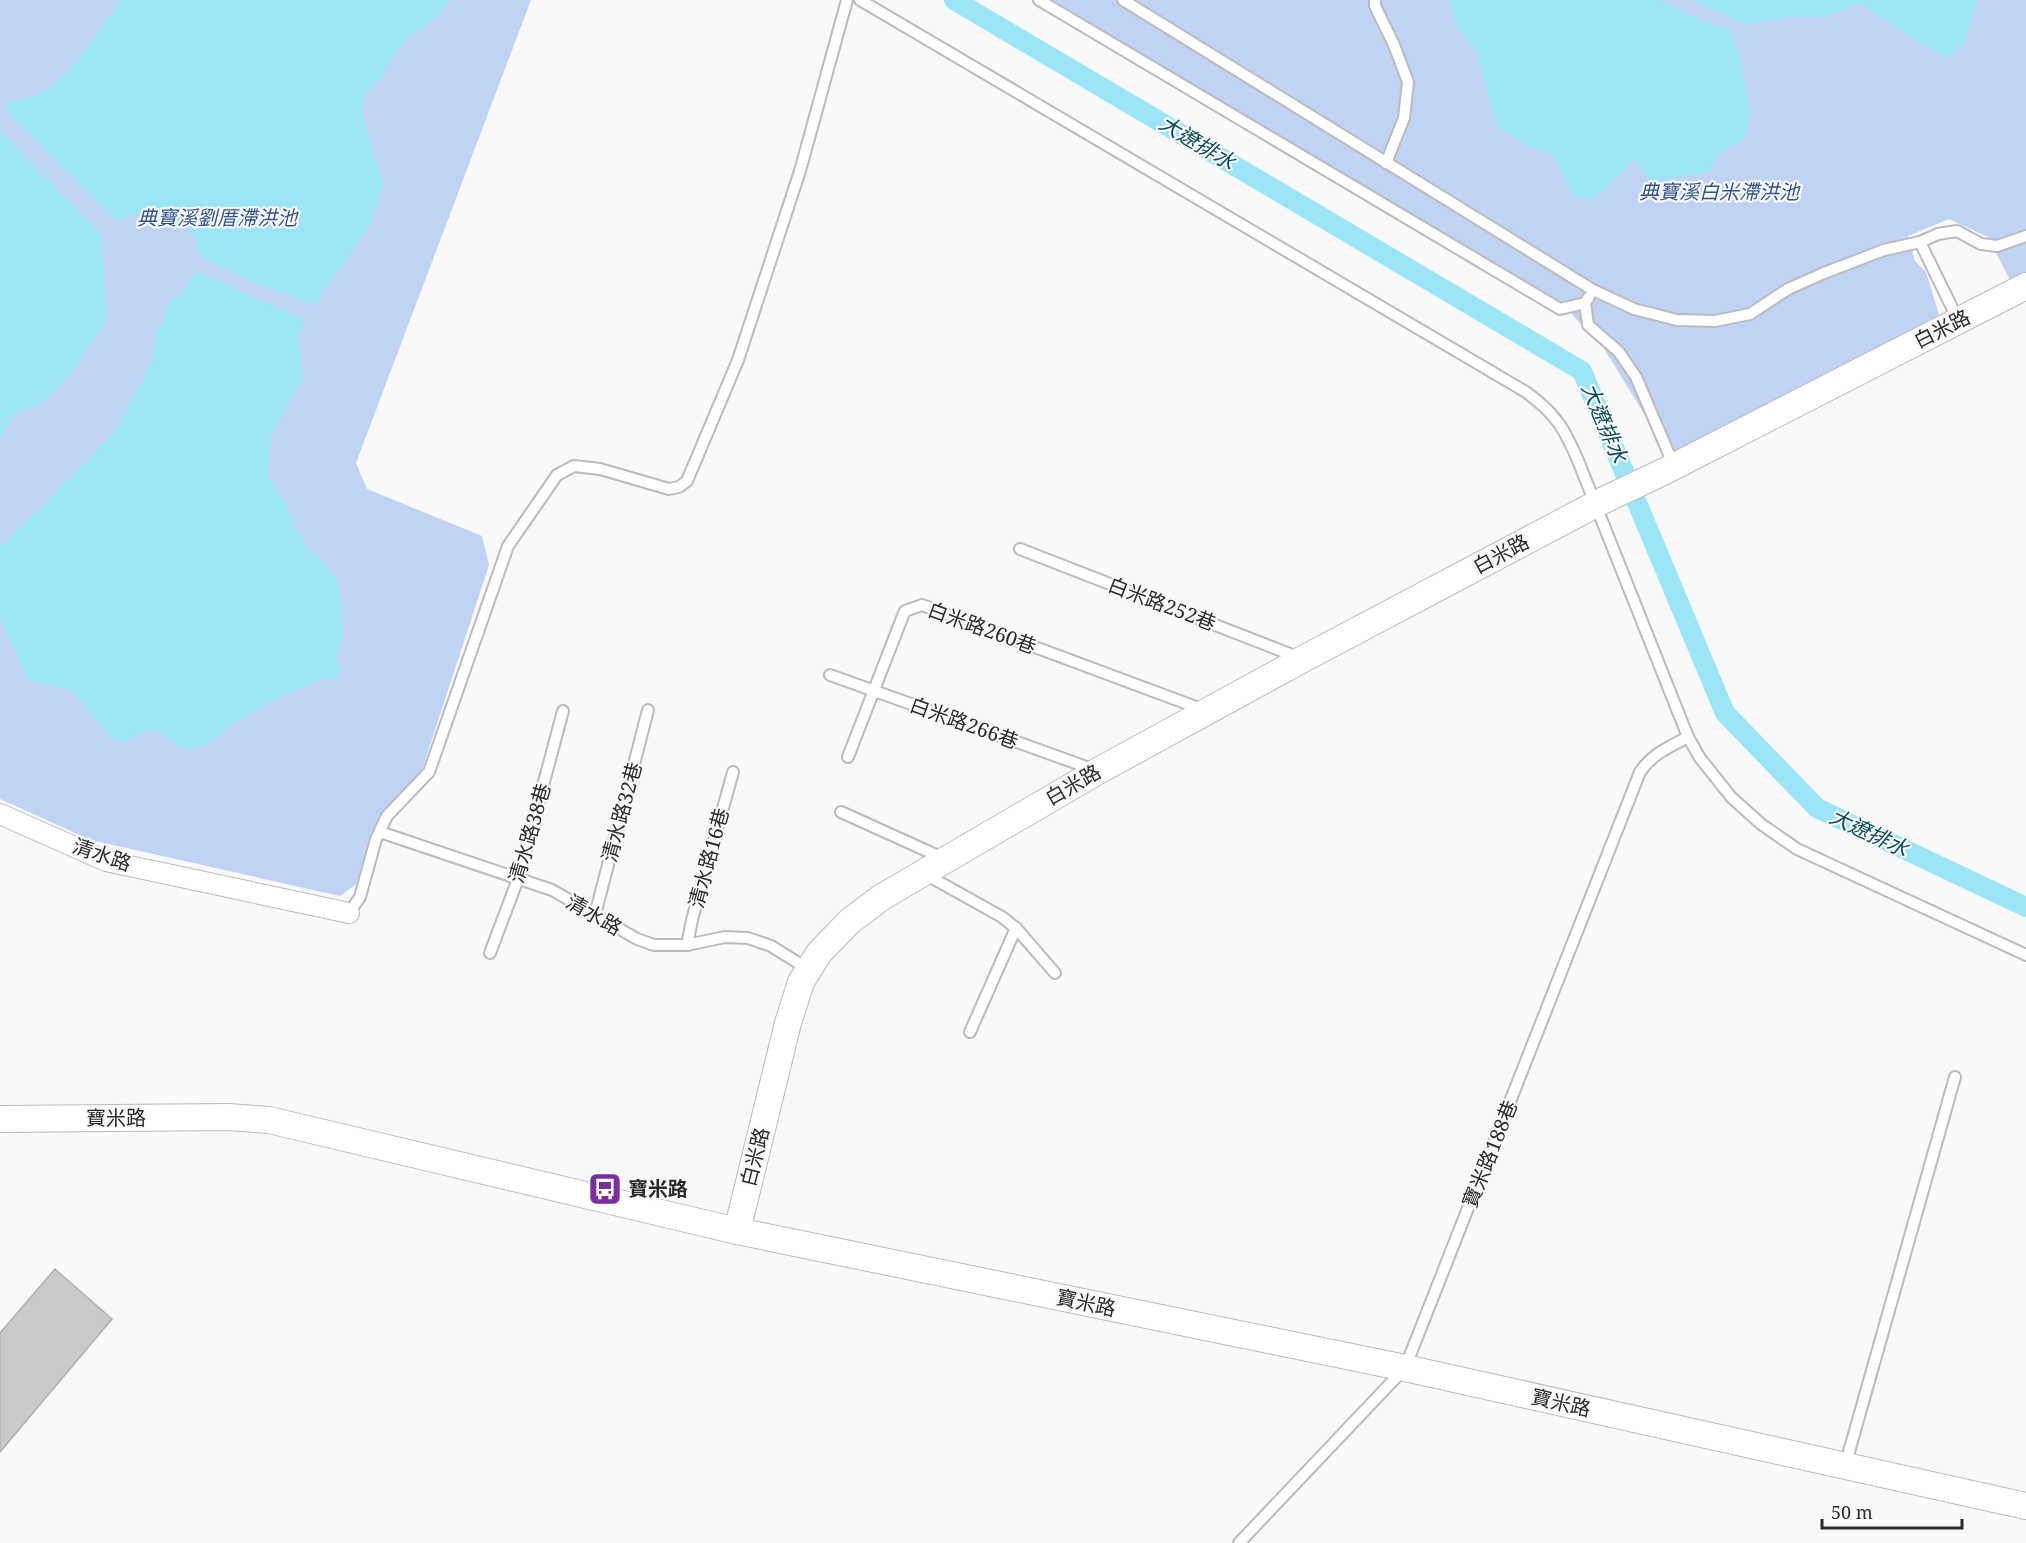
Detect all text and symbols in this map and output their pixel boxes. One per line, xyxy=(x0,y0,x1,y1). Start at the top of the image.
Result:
water label: 大遼排水 xyxy=(1154,109,1242,176)
park label: 典寶溪白米滯洪池 xyxy=(1639,178,1801,205)
park label: 典寶溪劉厝滯洪池 xyxy=(137,204,299,231)
street label: 白米路 xyxy=(1909,303,1975,354)
water label: 大遼排水 xyxy=(1576,378,1635,468)
street label: 白米路 xyxy=(1468,528,1534,580)
street label: 白米路252巷 xyxy=(1104,571,1220,636)
street label: 白米路260巷 xyxy=(924,595,1040,660)
street label: 白米路266巷 xyxy=(906,690,1022,755)
street label: 白米路 xyxy=(1040,758,1105,811)
street label: 清水路32巷 xyxy=(595,759,648,865)
street label: 清水路38巷 xyxy=(502,780,557,886)
water label: 大遼排水 xyxy=(1825,802,1914,863)
street label: 清水路16巷 xyxy=(682,805,735,911)
street label: 清水路 xyxy=(69,832,135,877)
street label: 清水路 xyxy=(562,888,627,941)
street label: 寶米路188巷 xyxy=(1456,1096,1523,1212)
street label: 寶米路 xyxy=(86,1104,146,1131)
street label: 白米路 xyxy=(734,1125,775,1189)
bus stop icon: 寶米路 xyxy=(587,1171,623,1207)
place label: 寶米路 xyxy=(628,1175,688,1202)
street label: 寶米路 xyxy=(1054,1283,1118,1322)
street label: 寶米路 xyxy=(1529,1383,1593,1422)
scale bar xyxy=(1822,1492,1962,1530)
text: 50 m xyxy=(1831,1500,1873,1524)

